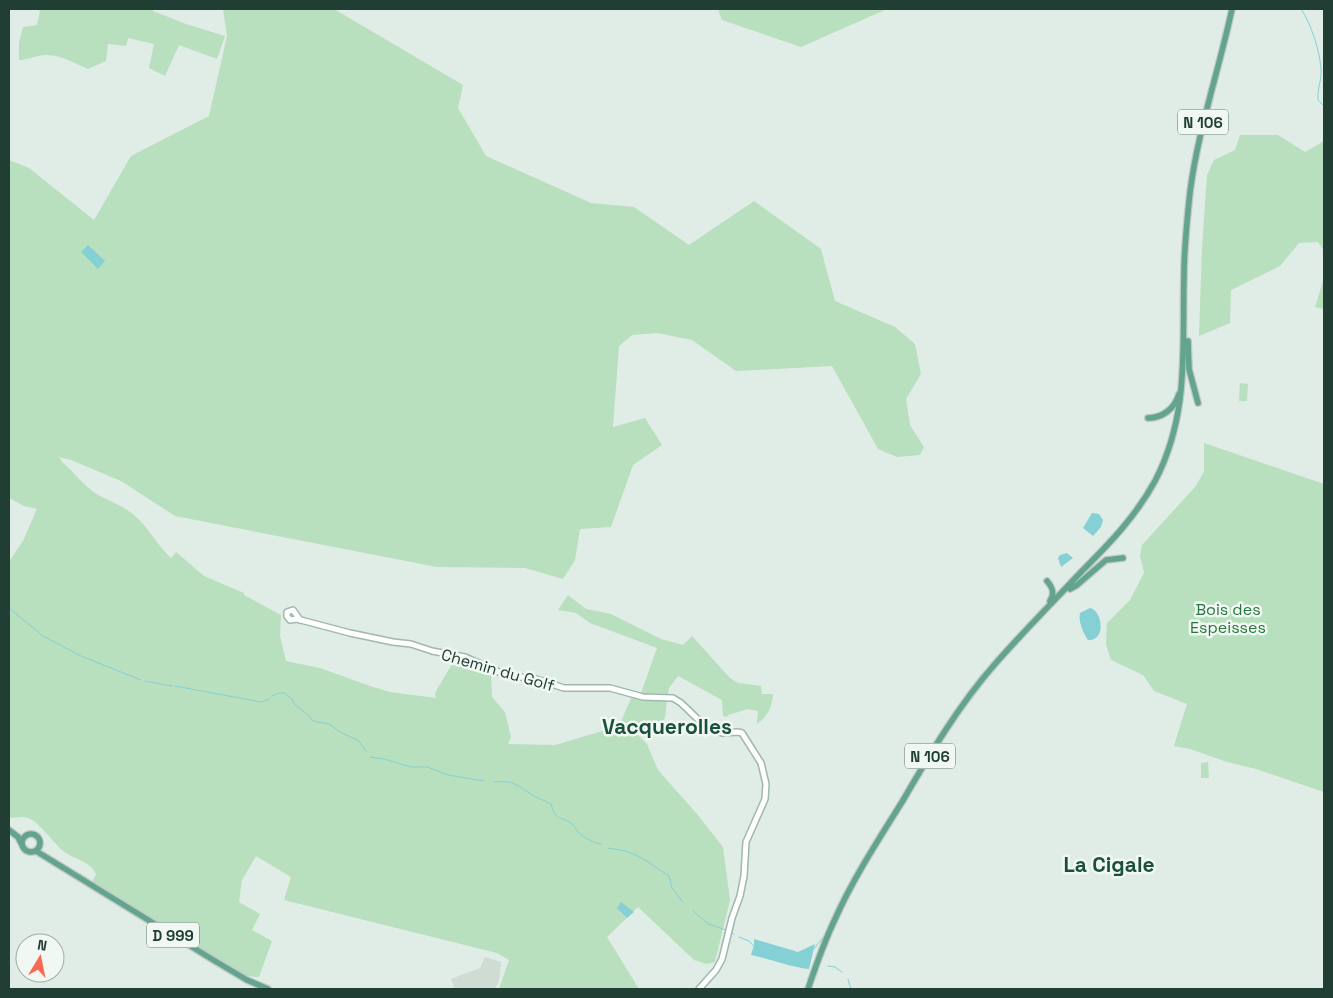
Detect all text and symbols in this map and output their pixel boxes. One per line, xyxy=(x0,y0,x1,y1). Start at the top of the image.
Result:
road number: N 106 xyxy=(1178,110,1228,134)
park label: Bois des Espeisses xyxy=(1190,599,1266,638)
street label: Chemin du Golf xyxy=(439,644,557,696)
district label: Vacquerolles xyxy=(602,713,732,740)
road number: N 106 xyxy=(905,744,955,768)
district label: La Cigale xyxy=(1063,851,1155,878)
road number: D 999 xyxy=(147,922,199,948)
north arrow xyxy=(15,933,65,983)
text: N xyxy=(36,936,48,955)

